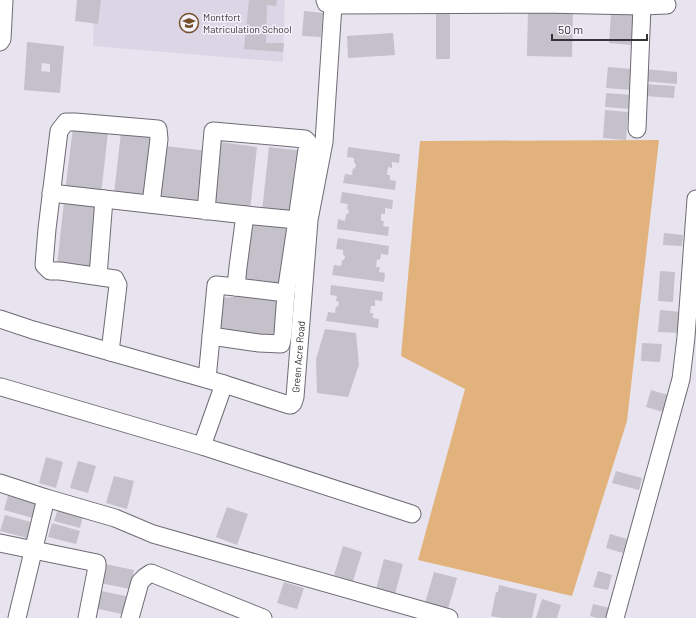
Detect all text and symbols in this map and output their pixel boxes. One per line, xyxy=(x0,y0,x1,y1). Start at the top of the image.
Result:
place label: Montfort Matriculation School xyxy=(203,11,292,35)
school or university icon: Montfort Matriculation School xyxy=(178,12,200,34)
scale bar xyxy=(552,16,647,42)
text: 50 m xyxy=(558,22,583,36)
street label: Green Acre Road xyxy=(289,320,307,393)

